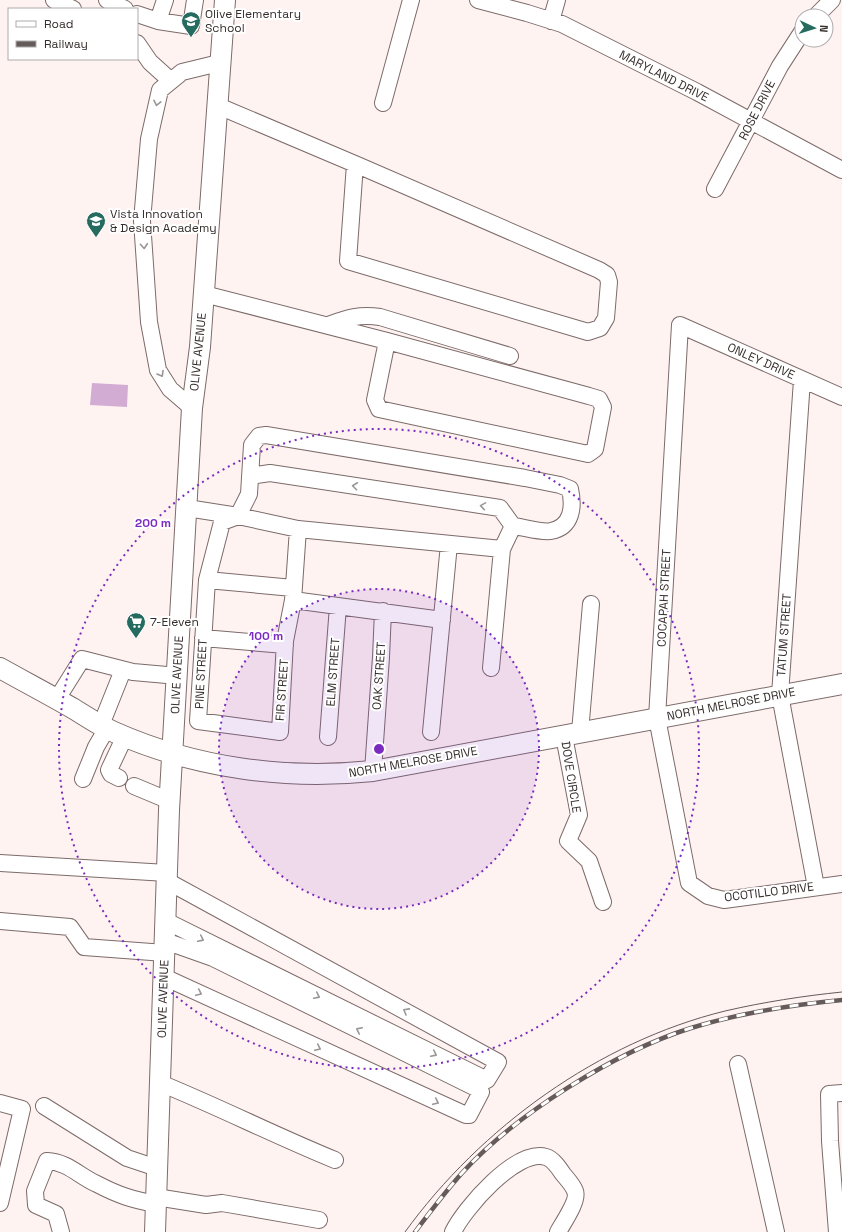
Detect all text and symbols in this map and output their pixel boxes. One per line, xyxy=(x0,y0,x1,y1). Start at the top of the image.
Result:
place label: Olive Elementary School xyxy=(205,6,301,36)
legend xyxy=(8,8,138,60)
north arrow xyxy=(794,8,834,48)
school or university icon: Olive Elementary School xyxy=(180,10,202,38)
text: Road xyxy=(44,16,73,32)
text: N xyxy=(817,25,831,33)
text: Railway xyxy=(44,36,88,52)
street label: MARYLAND DRIVE xyxy=(617,47,712,106)
street label: ROSE DRIVE xyxy=(735,77,779,143)
one-way arrow xyxy=(153,100,161,107)
place label: Vista Innovation & Design Academy xyxy=(110,206,217,236)
school or university icon: Vista Innovation & Design Academy xyxy=(85,210,107,238)
one-way arrow xyxy=(139,243,148,249)
street label: OLIVE AVENUE xyxy=(186,312,210,392)
street label: ONLEY DRIVE xyxy=(725,339,797,383)
one-way arrow xyxy=(156,370,163,377)
one-way arrow xyxy=(352,482,358,491)
one-way arrow xyxy=(480,502,486,511)
text: 200 m xyxy=(135,515,171,531)
street label: COCAPAH STREET xyxy=(653,549,675,647)
street label: TATUM STREET xyxy=(773,593,795,677)
supermarket icon: 7-Eleven xyxy=(125,611,147,639)
place label: 7-Eleven xyxy=(150,614,199,630)
text: 100 m xyxy=(249,628,283,644)
street label: OLIVE AVENUE xyxy=(167,635,187,715)
street label: ELM STREET xyxy=(323,637,343,707)
street label: PINE STREET xyxy=(191,639,211,709)
street label: OAK STREET xyxy=(369,641,389,711)
street label: FIR STREET xyxy=(272,658,292,722)
street label: NORTH MELROSE DRIVE xyxy=(665,684,797,724)
street label: DOVE CIRCLE xyxy=(557,740,585,814)
centre of rings xyxy=(372,742,386,756)
street label: NORTH MELROSE DRIVE xyxy=(347,743,479,781)
street label: OCOTILLO DRIVE xyxy=(723,879,815,905)
one-way arrow xyxy=(196,934,204,941)
street label: OLIVE AVENUE xyxy=(154,959,172,1038)
one-way arrow xyxy=(196,989,203,997)
one-way arrow xyxy=(313,991,320,999)
one-way arrow xyxy=(403,1009,410,1016)
one-way arrow xyxy=(356,1027,363,1035)
one-way arrow xyxy=(314,1043,321,1051)
one-way arrow xyxy=(429,1049,437,1057)
one-way arrow xyxy=(432,1097,439,1105)

